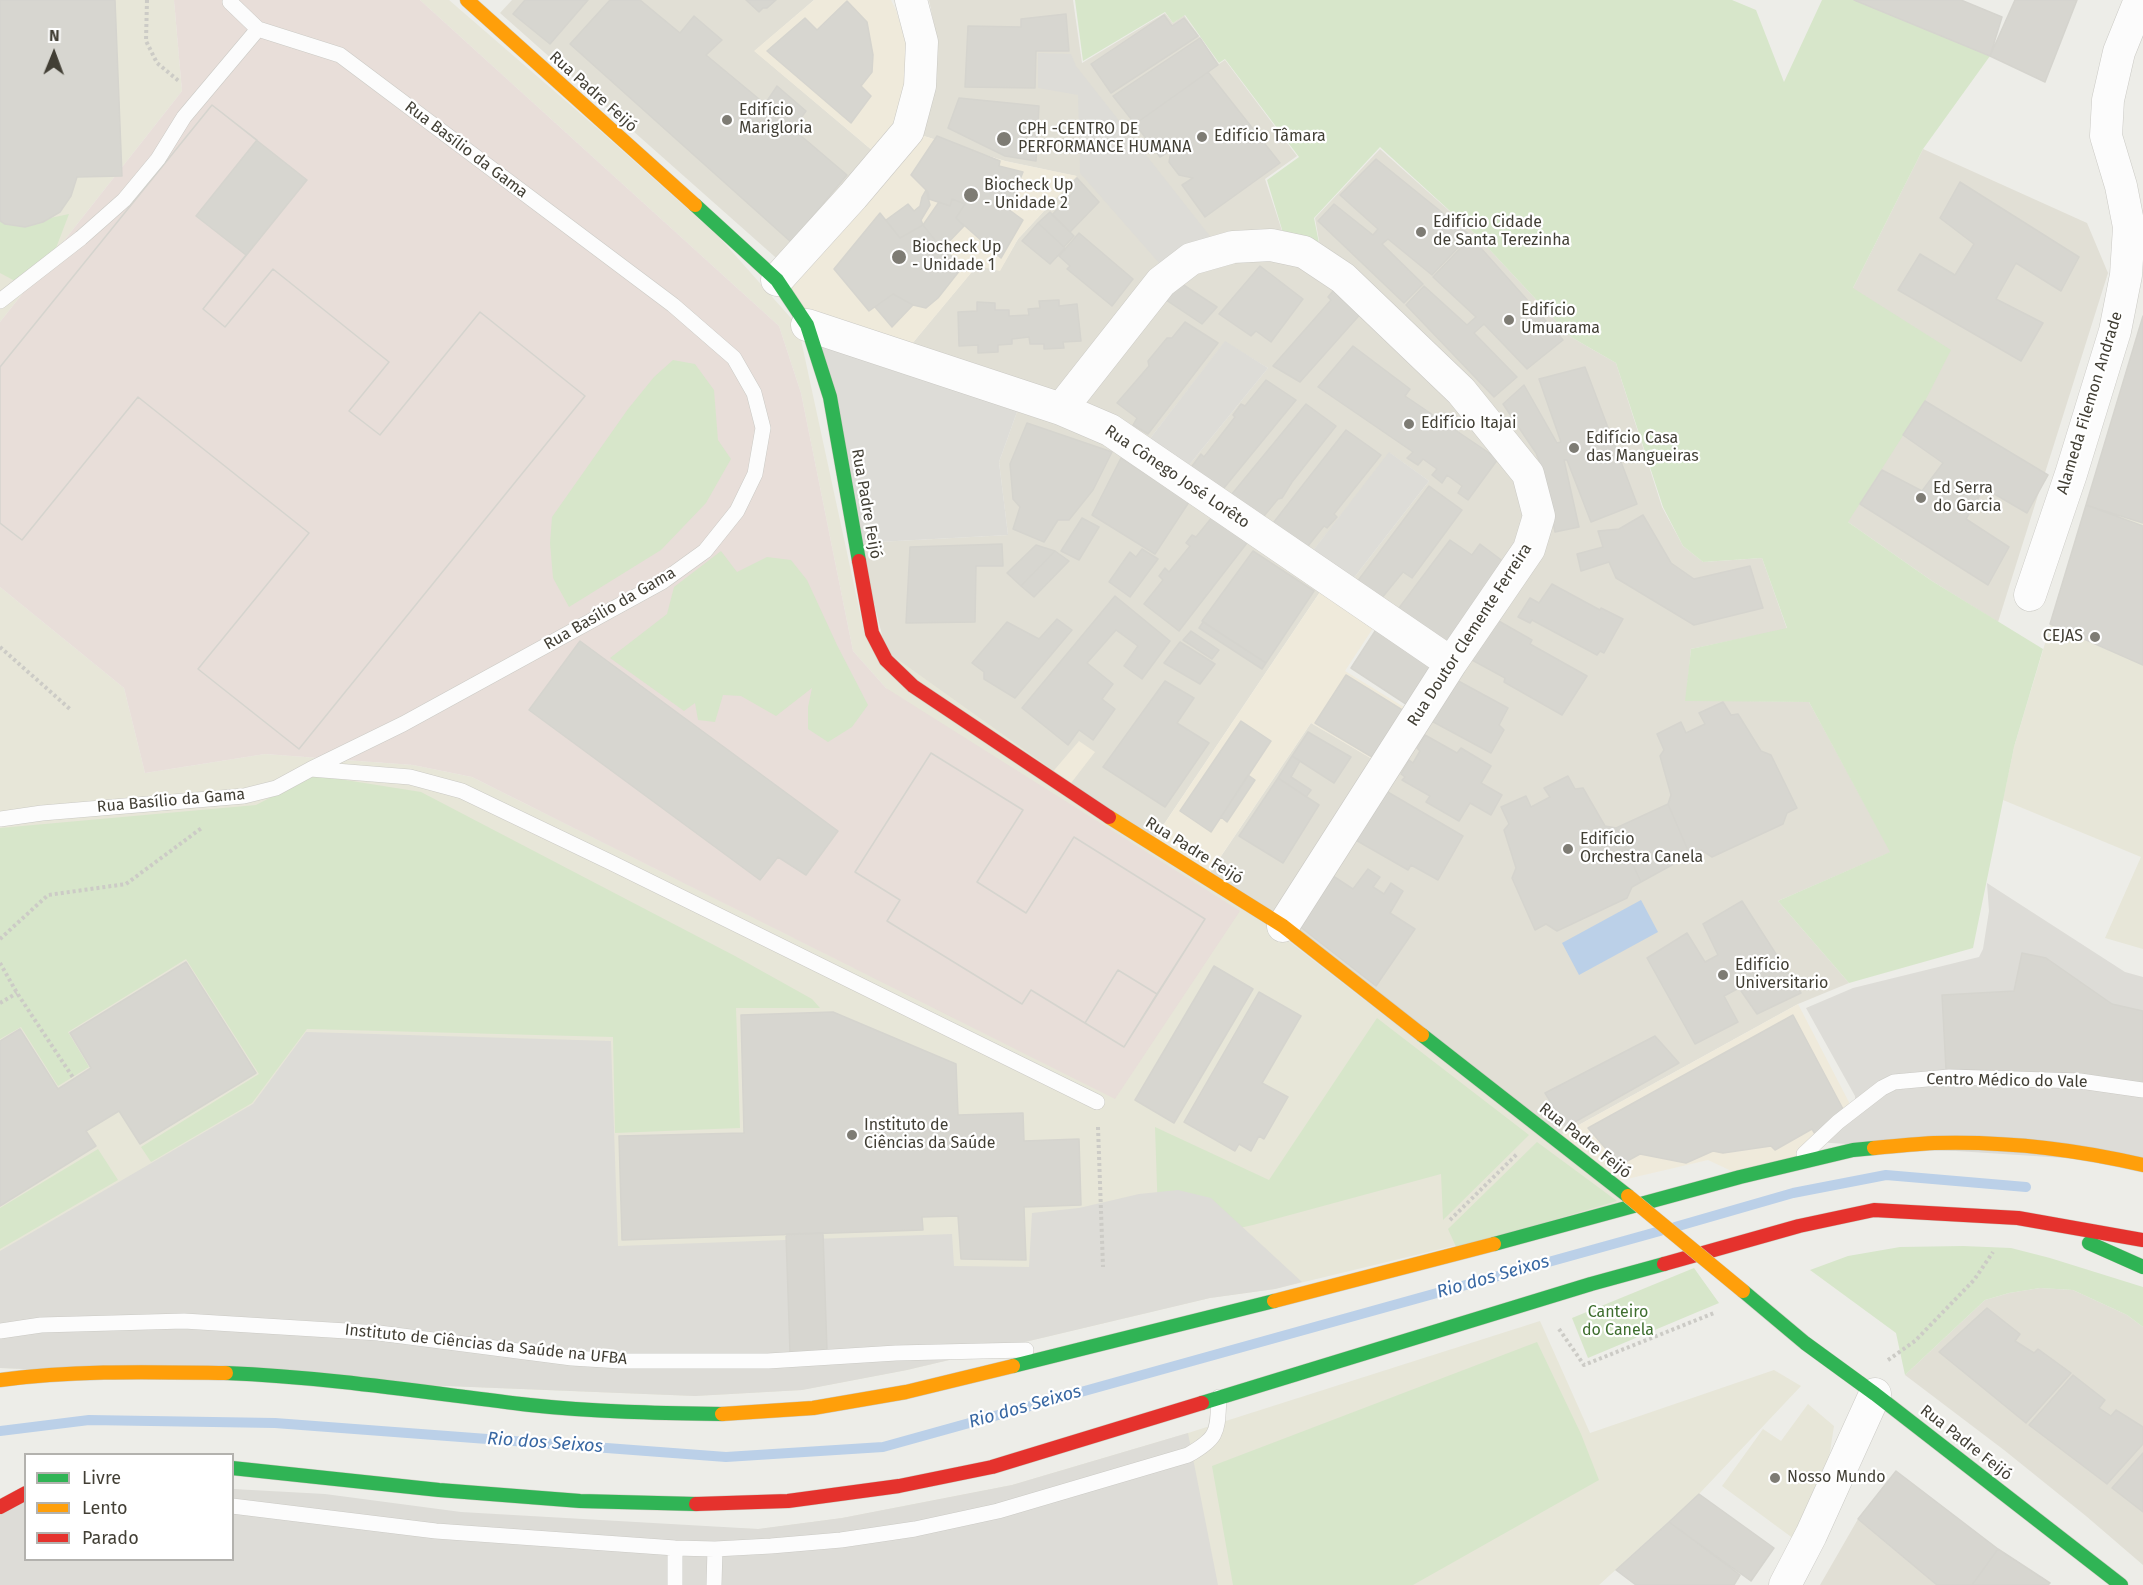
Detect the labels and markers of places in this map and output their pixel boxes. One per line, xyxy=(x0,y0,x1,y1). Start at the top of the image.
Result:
place label: Edifício Marigloria xyxy=(739,101,813,139)
marker: Edifício Marigloria xyxy=(720,113,734,127)
place label: CPH -CENTRO DE PERFORMANCE HUMANA xyxy=(1018,120,1191,158)
place label: Edifício Tâmara xyxy=(1214,127,1326,147)
marker: CPH -CENTRO DE PERFORMANCE HUMANA xyxy=(995,130,1013,148)
marker: Edifício Tâmara xyxy=(1195,130,1209,144)
place label: Biocheck Up - Unidade 2 xyxy=(984,176,1074,214)
marker: Biocheck Up - Unidade 2 xyxy=(962,186,980,204)
place label: Edifício Cidade de Santa Terezinha xyxy=(1433,213,1570,251)
marker: Edifício Cidade de Santa Terezinha xyxy=(1414,225,1428,239)
place label: Biocheck Up - Unidade 1 xyxy=(912,238,1002,276)
marker: Biocheck Up - Unidade 1 xyxy=(890,248,908,266)
place label: Edifício Umuarama xyxy=(1521,301,1600,339)
marker: Edifício Umuarama xyxy=(1502,313,1516,327)
place label: Edifício Itajai xyxy=(1421,414,1517,434)
marker: Edifício Itajai xyxy=(1402,417,1416,431)
place label: Edifício Casa das Mangueiras xyxy=(1586,429,1699,467)
marker: Edifício Casa das Mangueiras xyxy=(1567,441,1581,455)
place label: Ed Serra do Garcia xyxy=(1933,479,2002,517)
marker: Ed Serra do Garcia xyxy=(1914,491,1928,505)
place label: CEJAS xyxy=(2043,627,2083,647)
marker: CEJAS xyxy=(2088,630,2102,644)
place label: Edifício Orchestra Canela xyxy=(1580,830,1703,868)
marker: Edifício Orchestra Canela xyxy=(1561,842,1575,856)
place label: Edifício Universitario xyxy=(1735,956,1828,994)
marker: Edifício Universitario xyxy=(1716,968,1730,982)
place label: Instituto de Ciências da Saúde xyxy=(864,1116,996,1154)
marker: Instituto de Ciências da Saúde xyxy=(845,1128,859,1142)
place label: Nosso Mundo xyxy=(1787,1468,1886,1488)
marker: Nosso Mundo xyxy=(1768,1471,1782,1485)

